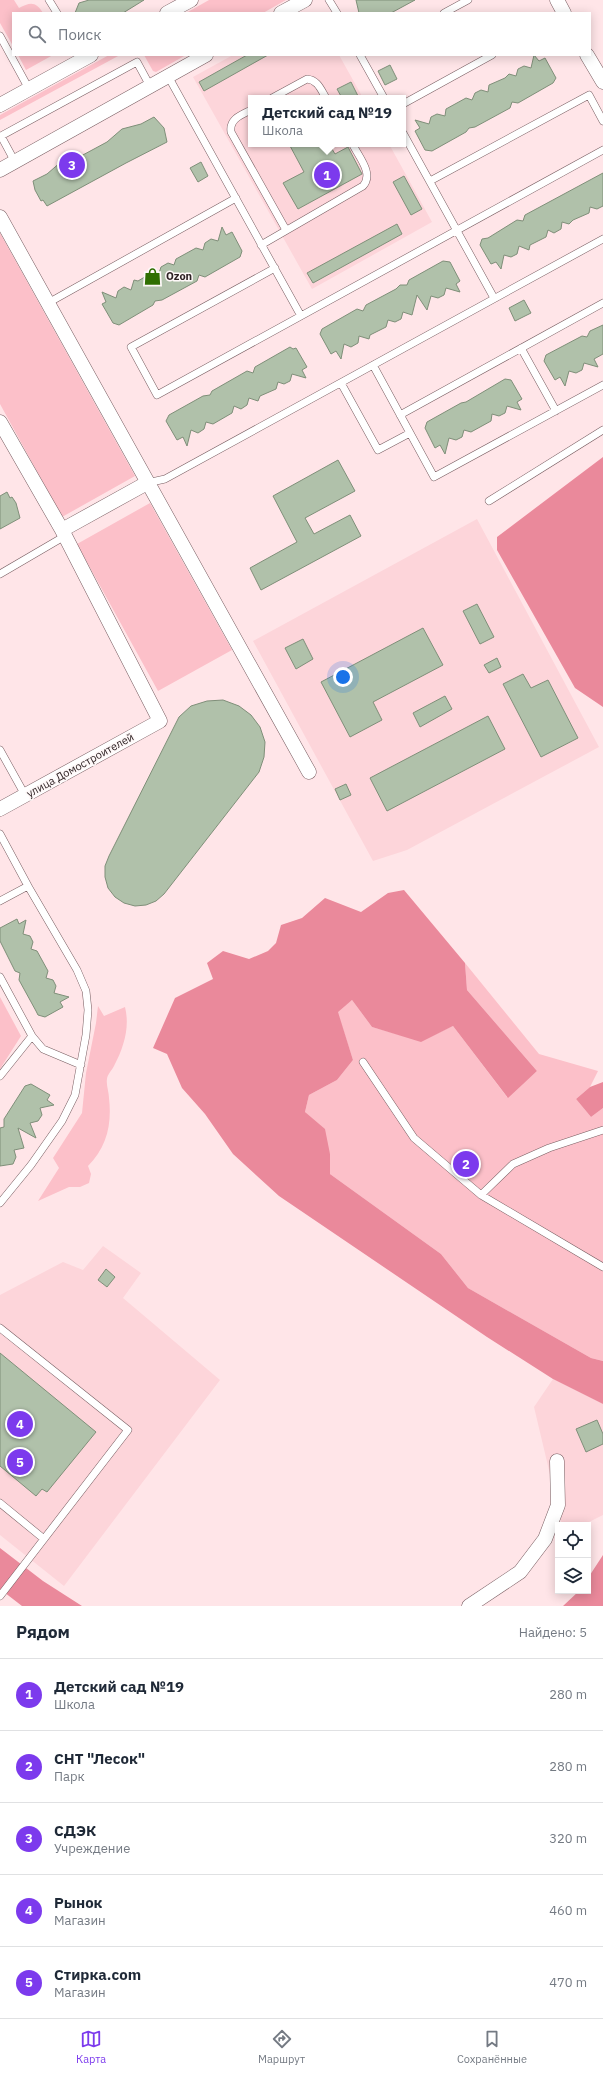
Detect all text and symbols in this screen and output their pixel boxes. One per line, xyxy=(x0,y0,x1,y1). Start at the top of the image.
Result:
search box xyxy=(12,12,591,56)
icon: search xyxy=(26,23,48,45)
text: Поиск xyxy=(58,25,101,44)
popup xyxy=(248,95,406,147)
text: Детский сад №19 xyxy=(262,103,392,122)
text: Школа xyxy=(262,122,303,139)
pin: 3 xyxy=(59,150,85,180)
pin: 1 xyxy=(314,160,340,190)
shop icon: Ozon xyxy=(143,266,163,286)
place label: Ozon xyxy=(166,269,192,283)
your location xyxy=(333,667,353,687)
street label: улица Домостроителей xyxy=(24,730,136,800)
pin: 2 xyxy=(453,1149,479,1179)
pin: 4 xyxy=(7,1409,33,1439)
pin: 5 xyxy=(7,1447,33,1477)
map controls xyxy=(555,1522,591,1594)
button: locate xyxy=(555,1522,591,1558)
button: layers xyxy=(555,1558,591,1594)
text: Рядом xyxy=(16,1621,70,1643)
text: Найдено: 5 xyxy=(519,1624,587,1641)
text: Детский сад №19 xyxy=(54,1677,184,1696)
text: 1 xyxy=(25,1686,33,1703)
text: 280 m xyxy=(549,1686,587,1703)
text: Школа xyxy=(54,1696,95,1713)
text: СНТ "Лесок" xyxy=(54,1749,145,1768)
text: 2 xyxy=(25,1758,33,1775)
text: 280 m xyxy=(549,1758,587,1775)
text: Парк xyxy=(54,1768,85,1785)
text: СДЭК xyxy=(54,1821,96,1840)
text: 3 xyxy=(25,1830,33,1847)
text: 320 m xyxy=(549,1830,587,1847)
text: Учреждение xyxy=(54,1840,130,1857)
text: Рынок xyxy=(54,1893,102,1912)
text: 4 xyxy=(25,1902,33,1919)
text: 460 m xyxy=(549,1902,587,1919)
text: Магазин xyxy=(54,1912,106,1929)
text: Стирка.com xyxy=(54,1965,141,1984)
text: 5 xyxy=(25,1974,33,1991)
text: 470 m xyxy=(549,1974,587,1991)
text: Магазин xyxy=(54,1984,106,2001)
tab: Карта xyxy=(76,2028,106,2066)
tab: Маршрут xyxy=(258,2028,305,2066)
tab: Сохранённые xyxy=(457,2028,527,2066)

